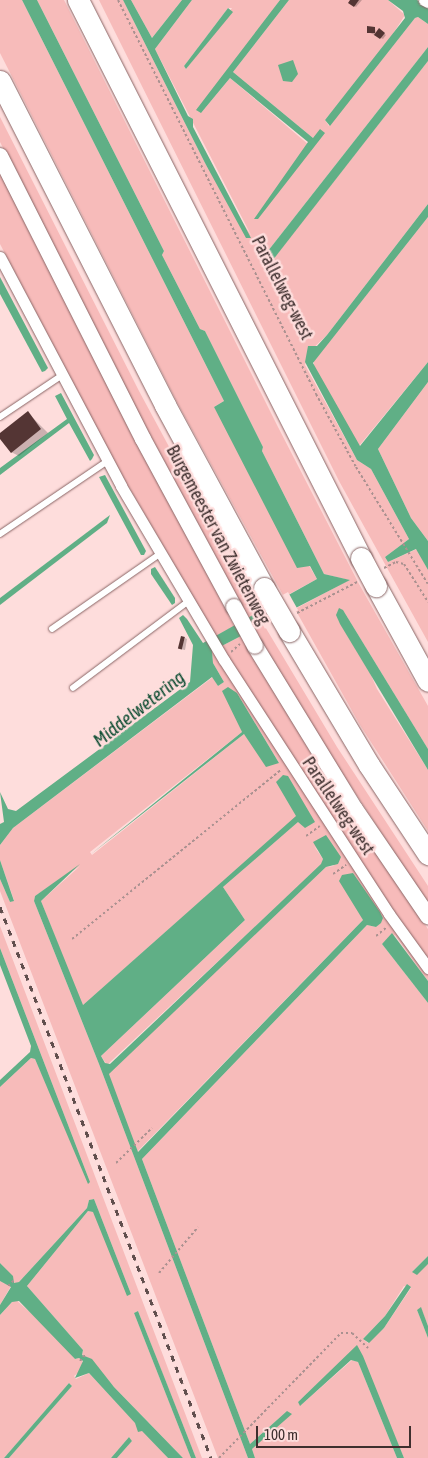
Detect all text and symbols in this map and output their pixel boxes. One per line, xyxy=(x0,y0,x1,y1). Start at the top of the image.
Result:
street label: Parallelweg-west xyxy=(247,233,317,343)
street label: Burgemeester van Zwietenweg xyxy=(161,441,275,629)
water label: Middelwetering xyxy=(88,666,190,752)
street label: Parallelweg-west xyxy=(297,753,379,859)
scale bar xyxy=(258,1416,413,1448)
text: 100 m xyxy=(264,1426,298,1443)

